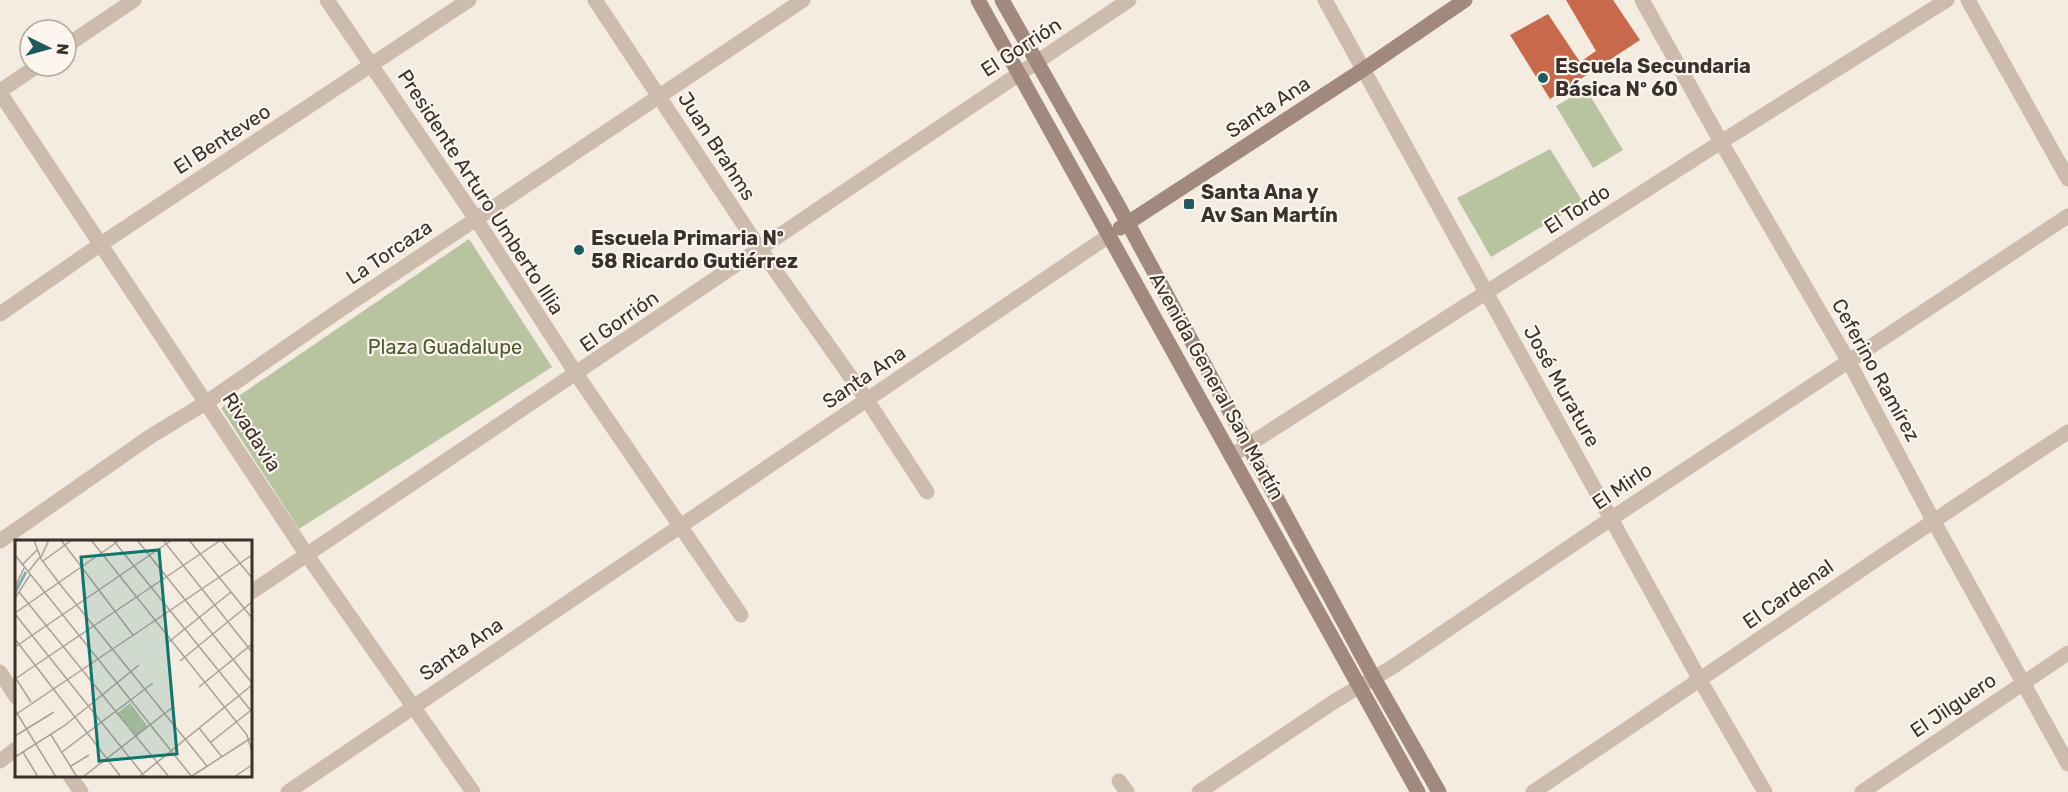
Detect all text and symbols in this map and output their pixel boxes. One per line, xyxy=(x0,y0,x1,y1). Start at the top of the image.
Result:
street label: El Gorrión xyxy=(976,12,1066,82)
north arrow xyxy=(18,18,78,78)
text: N xyxy=(52,43,72,56)
place label: Escuela Secundaria Básica Nº 60 xyxy=(1555,54,1751,101)
street label: Presidente Arturo Umberto Illia xyxy=(393,65,569,319)
street label: Santa Ana xyxy=(1222,71,1314,143)
marker: Escuela Secundaria Básica Nº 60 xyxy=(1536,71,1550,85)
street label: Juan Brahms xyxy=(673,87,761,205)
street label: El Benteveo xyxy=(169,99,275,179)
street label: El Tordo xyxy=(1540,179,1614,239)
place label: Santa Ana y Av San Martín xyxy=(1201,180,1338,227)
marker: Santa Ana y Av San Martín xyxy=(1182,197,1196,211)
street label: La Torcaza xyxy=(341,214,437,290)
place label: Escuela Primaria Nº 58 Ricardo Gutiérrez xyxy=(591,226,798,273)
marker: Escuela Primaria Nº 58 Ricardo Gutiérrez xyxy=(572,243,586,257)
street label: Avenida General San Martín xyxy=(1145,268,1289,504)
street label: El Gorrión xyxy=(575,285,663,357)
street label: Ceferino Ramírez xyxy=(1827,294,1925,446)
street label: José Murature xyxy=(1519,321,1605,451)
park label: Plaza Guadalupe xyxy=(368,335,522,359)
street label: Santa Ana xyxy=(818,340,910,414)
street label: Rivadavia xyxy=(218,388,286,476)
street label: El Mirlo xyxy=(1588,457,1656,515)
inset map xyxy=(15,540,252,777)
street label: El Cardenal xyxy=(1738,554,1838,634)
street label: Santa Ana xyxy=(415,612,507,686)
street label: El Jilguero xyxy=(1906,668,2000,742)

